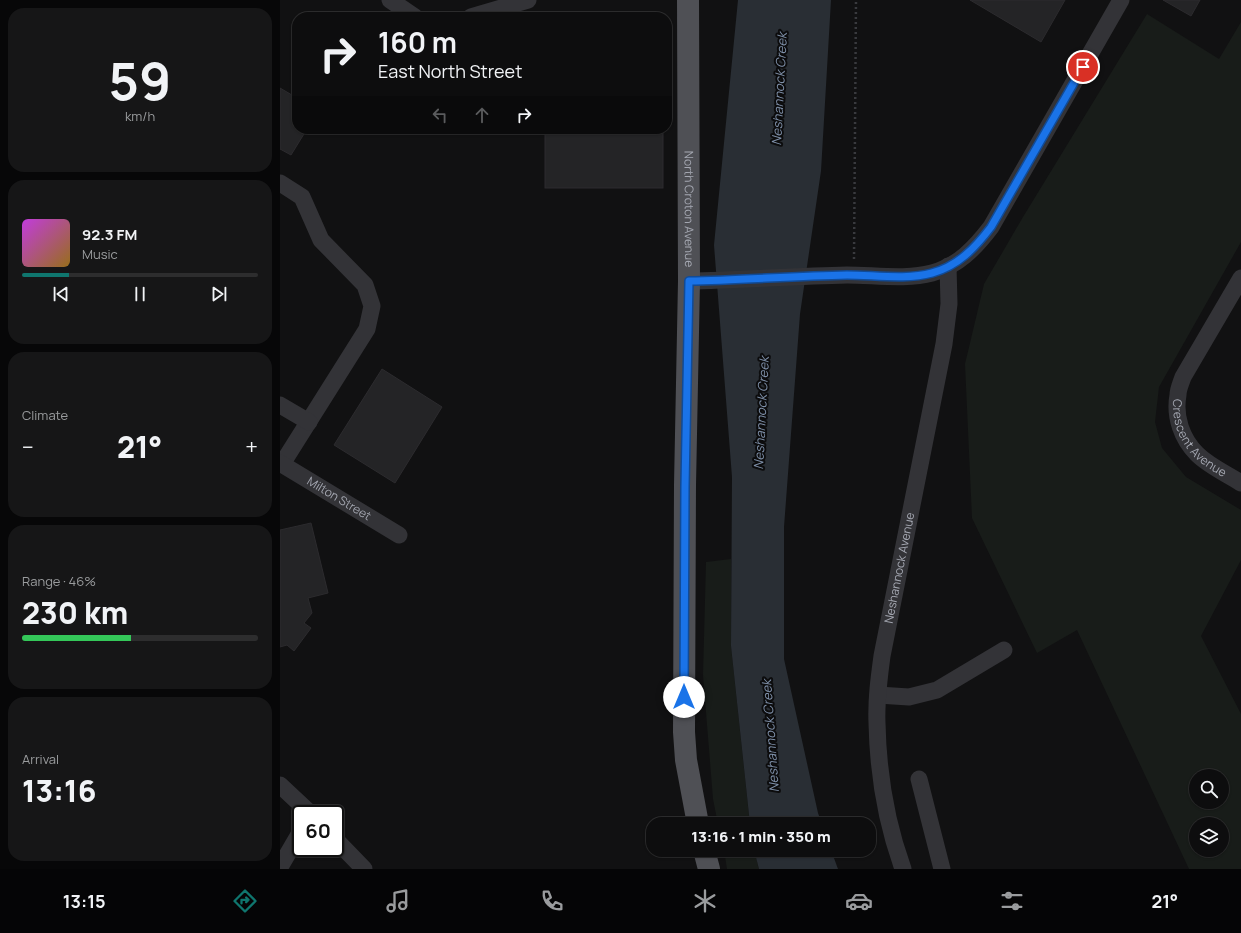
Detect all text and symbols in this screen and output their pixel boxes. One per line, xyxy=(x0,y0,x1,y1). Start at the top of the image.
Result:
text: 160 m xyxy=(378,23,457,61)
icon: right xyxy=(312,28,364,80)
water label: Neshannock Creek xyxy=(767,30,791,146)
text: 59 xyxy=(109,45,171,116)
pin xyxy=(1066,50,1100,84)
icon: arrive xyxy=(1072,56,1094,78)
text: East North Street xyxy=(378,59,522,83)
icon: left xyxy=(429,104,451,126)
icon: ahead xyxy=(471,104,493,126)
icon: right xyxy=(513,104,535,126)
text: km/h xyxy=(125,107,155,125)
street label: North Croton Avenue xyxy=(681,151,698,267)
text: 92.3 FM xyxy=(82,224,137,245)
text: Music xyxy=(82,245,118,263)
icon: previous xyxy=(50,283,72,305)
icon: pause xyxy=(129,283,151,305)
icon: next xyxy=(208,283,230,305)
water label: Neshannock Creek xyxy=(749,354,773,470)
street label: Crescent Avenue xyxy=(1169,399,1230,481)
text: Climate xyxy=(22,406,68,424)
text: 21° xyxy=(117,426,162,467)
text: − xyxy=(22,432,34,462)
text: + xyxy=(245,432,258,462)
street label: Milton Street xyxy=(304,472,375,524)
street label: Neshannock Avenue xyxy=(880,511,918,625)
text: Range · 46% xyxy=(22,572,96,590)
text: 230 km xyxy=(22,592,128,633)
position arrow xyxy=(663,676,705,718)
water label: Neshannock Creek xyxy=(757,676,783,793)
text: Arrival xyxy=(22,750,59,768)
map controls xyxy=(1189,769,1229,857)
button: search xyxy=(1189,769,1229,809)
text: 13:16 xyxy=(22,770,96,811)
speed limit sign: 60 xyxy=(292,805,344,857)
button: layers xyxy=(1189,817,1229,857)
text: 13:16 · 1 min · 350 m xyxy=(691,826,831,847)
icon: directions xyxy=(231,887,259,915)
icon: music xyxy=(384,887,412,915)
icon: phone xyxy=(538,887,566,915)
icon: climate xyxy=(691,887,719,915)
icon: car xyxy=(845,887,873,915)
icon: filters xyxy=(998,887,1026,915)
text: 13:15 xyxy=(63,889,106,913)
text: 21° xyxy=(1152,889,1178,913)

